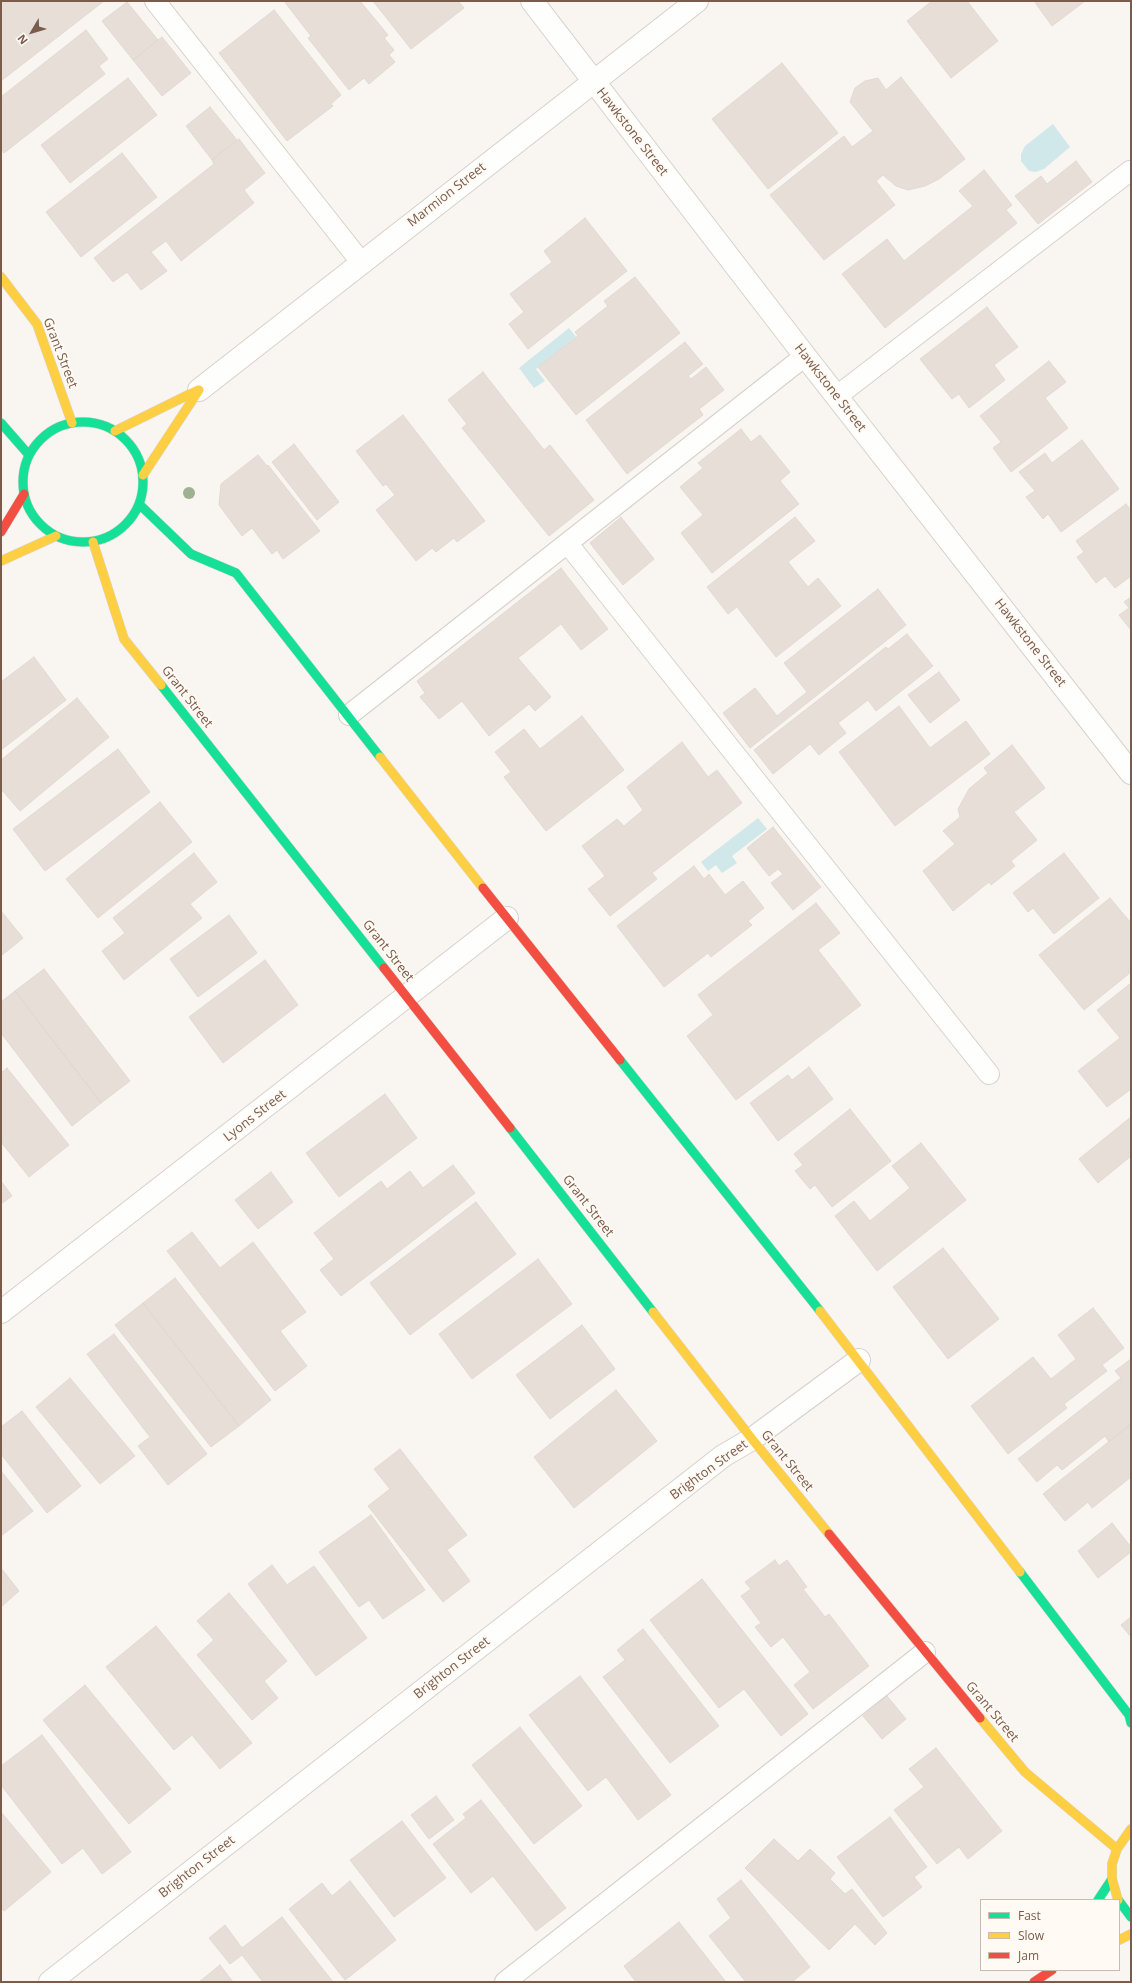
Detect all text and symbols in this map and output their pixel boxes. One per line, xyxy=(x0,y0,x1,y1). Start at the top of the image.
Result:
north arrow xyxy=(12,12,52,52)
text: N xyxy=(13,32,31,48)
street label: Hawkstone Street xyxy=(593,85,671,179)
street label: Marmion Street xyxy=(405,160,489,230)
street label: Grant Street xyxy=(39,316,81,390)
street label: Hawkstone Street xyxy=(791,341,869,435)
street label: Hawkstone Street xyxy=(991,596,1069,690)
street label: Grant Street xyxy=(158,663,216,731)
street label: Grant Street xyxy=(359,917,417,985)
street label: Lyons Street xyxy=(221,1087,289,1145)
street label: Grant Street xyxy=(559,1172,617,1240)
street label: Grant Street xyxy=(758,1427,816,1495)
street label: Brighton Street xyxy=(667,1437,751,1503)
street label: Brighton Street xyxy=(411,1633,493,1703)
street label: Grant Street xyxy=(962,1679,1022,1745)
street label: Brighton Street xyxy=(156,1832,238,1902)
legend xyxy=(980,1899,1120,1971)
text: Fast xyxy=(1018,1907,1041,1924)
text: Slow xyxy=(1018,1927,1044,1944)
text: Jam xyxy=(1018,1947,1039,1964)

